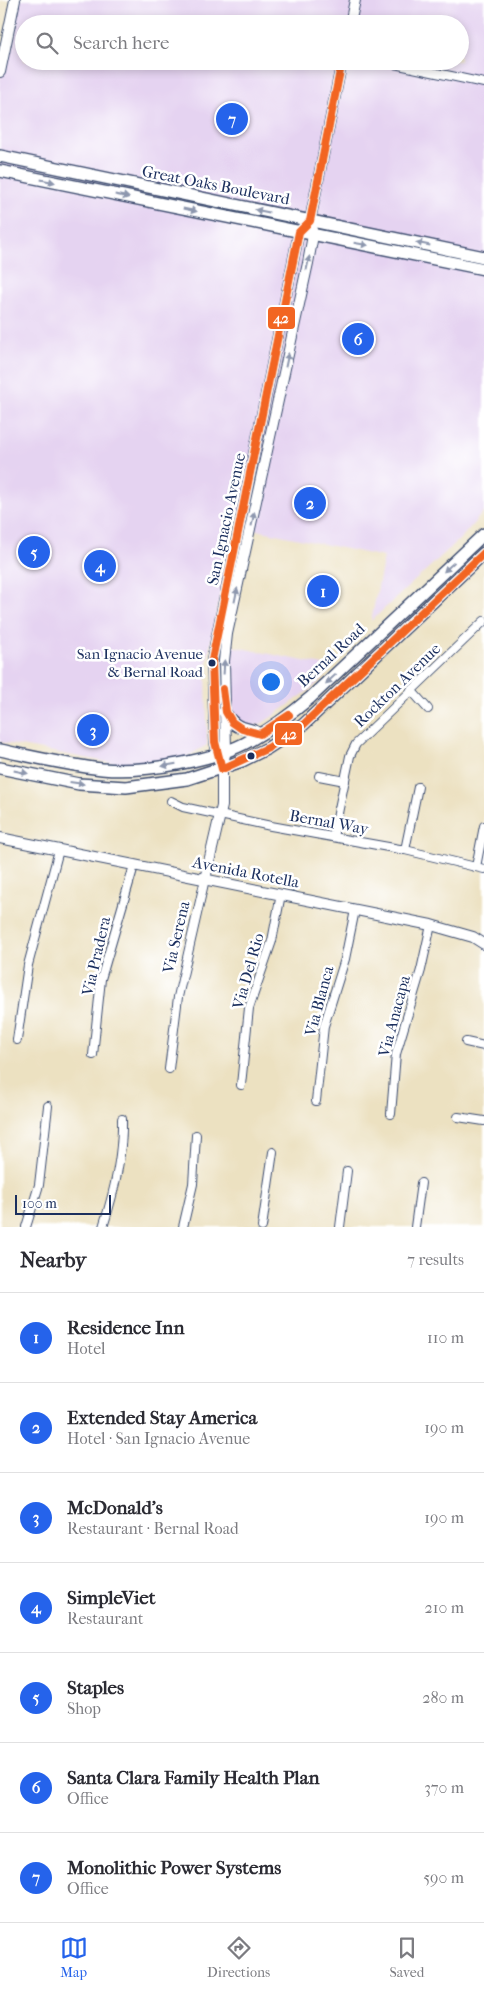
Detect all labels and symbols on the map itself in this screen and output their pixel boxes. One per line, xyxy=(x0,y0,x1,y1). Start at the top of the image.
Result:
pin: 7 xyxy=(216,100,248,138)
street label: Great Oaks Boulevard xyxy=(140,161,292,209)
one-way arrow xyxy=(40,177,56,185)
one-way arrow xyxy=(115,192,130,200)
one-way arrow xyxy=(182,206,198,214)
one-way arrow xyxy=(255,207,270,215)
one-way arrow xyxy=(415,240,430,248)
one-way arrow xyxy=(354,241,370,249)
one-way arrow xyxy=(304,256,312,271)
line badge: 42 xyxy=(267,306,296,330)
text: 42 xyxy=(272,310,289,327)
pin: 6 xyxy=(342,320,374,358)
one-way arrow xyxy=(283,353,291,368)
street label: San Ignacio Avenue xyxy=(203,451,249,587)
pin: 2 xyxy=(294,484,326,522)
one-way arrow xyxy=(249,511,257,527)
pin: 5 xyxy=(18,533,50,571)
pin: 4 xyxy=(84,547,116,585)
one-way arrow xyxy=(443,561,455,573)
pin: 1 xyxy=(307,572,339,610)
one-way arrow xyxy=(232,587,240,602)
street label: Bernal Road xyxy=(293,619,369,691)
street label: Rockton Avenue xyxy=(350,639,444,731)
place label: San Ignacio Avenue & Bernal Road xyxy=(77,645,204,681)
marker: San Ignacio Avenue & Bernal Road xyxy=(207,658,217,668)
one-way arrow xyxy=(220,659,228,675)
your location xyxy=(258,669,284,695)
one-way arrow xyxy=(325,673,337,685)
pin: 3 xyxy=(77,711,109,749)
line badge: 42 xyxy=(274,722,303,746)
text: 42 xyxy=(280,726,297,743)
unlabelled marker xyxy=(246,751,256,761)
one-way arrow xyxy=(161,762,177,770)
one-way arrow xyxy=(14,768,29,776)
one-way arrow xyxy=(70,779,86,787)
street label: Bernal Way xyxy=(288,806,370,838)
street label: Avenida Rotella xyxy=(190,852,302,892)
street label: Via Serena xyxy=(158,899,194,976)
street label: Via Pradera xyxy=(77,914,114,998)
street label: Via Del Rio xyxy=(228,931,268,1012)
street label: Via Blanca xyxy=(300,963,338,1039)
street label: Via Anacapa xyxy=(374,973,414,1060)
scale bar xyxy=(15,1192,111,1215)

